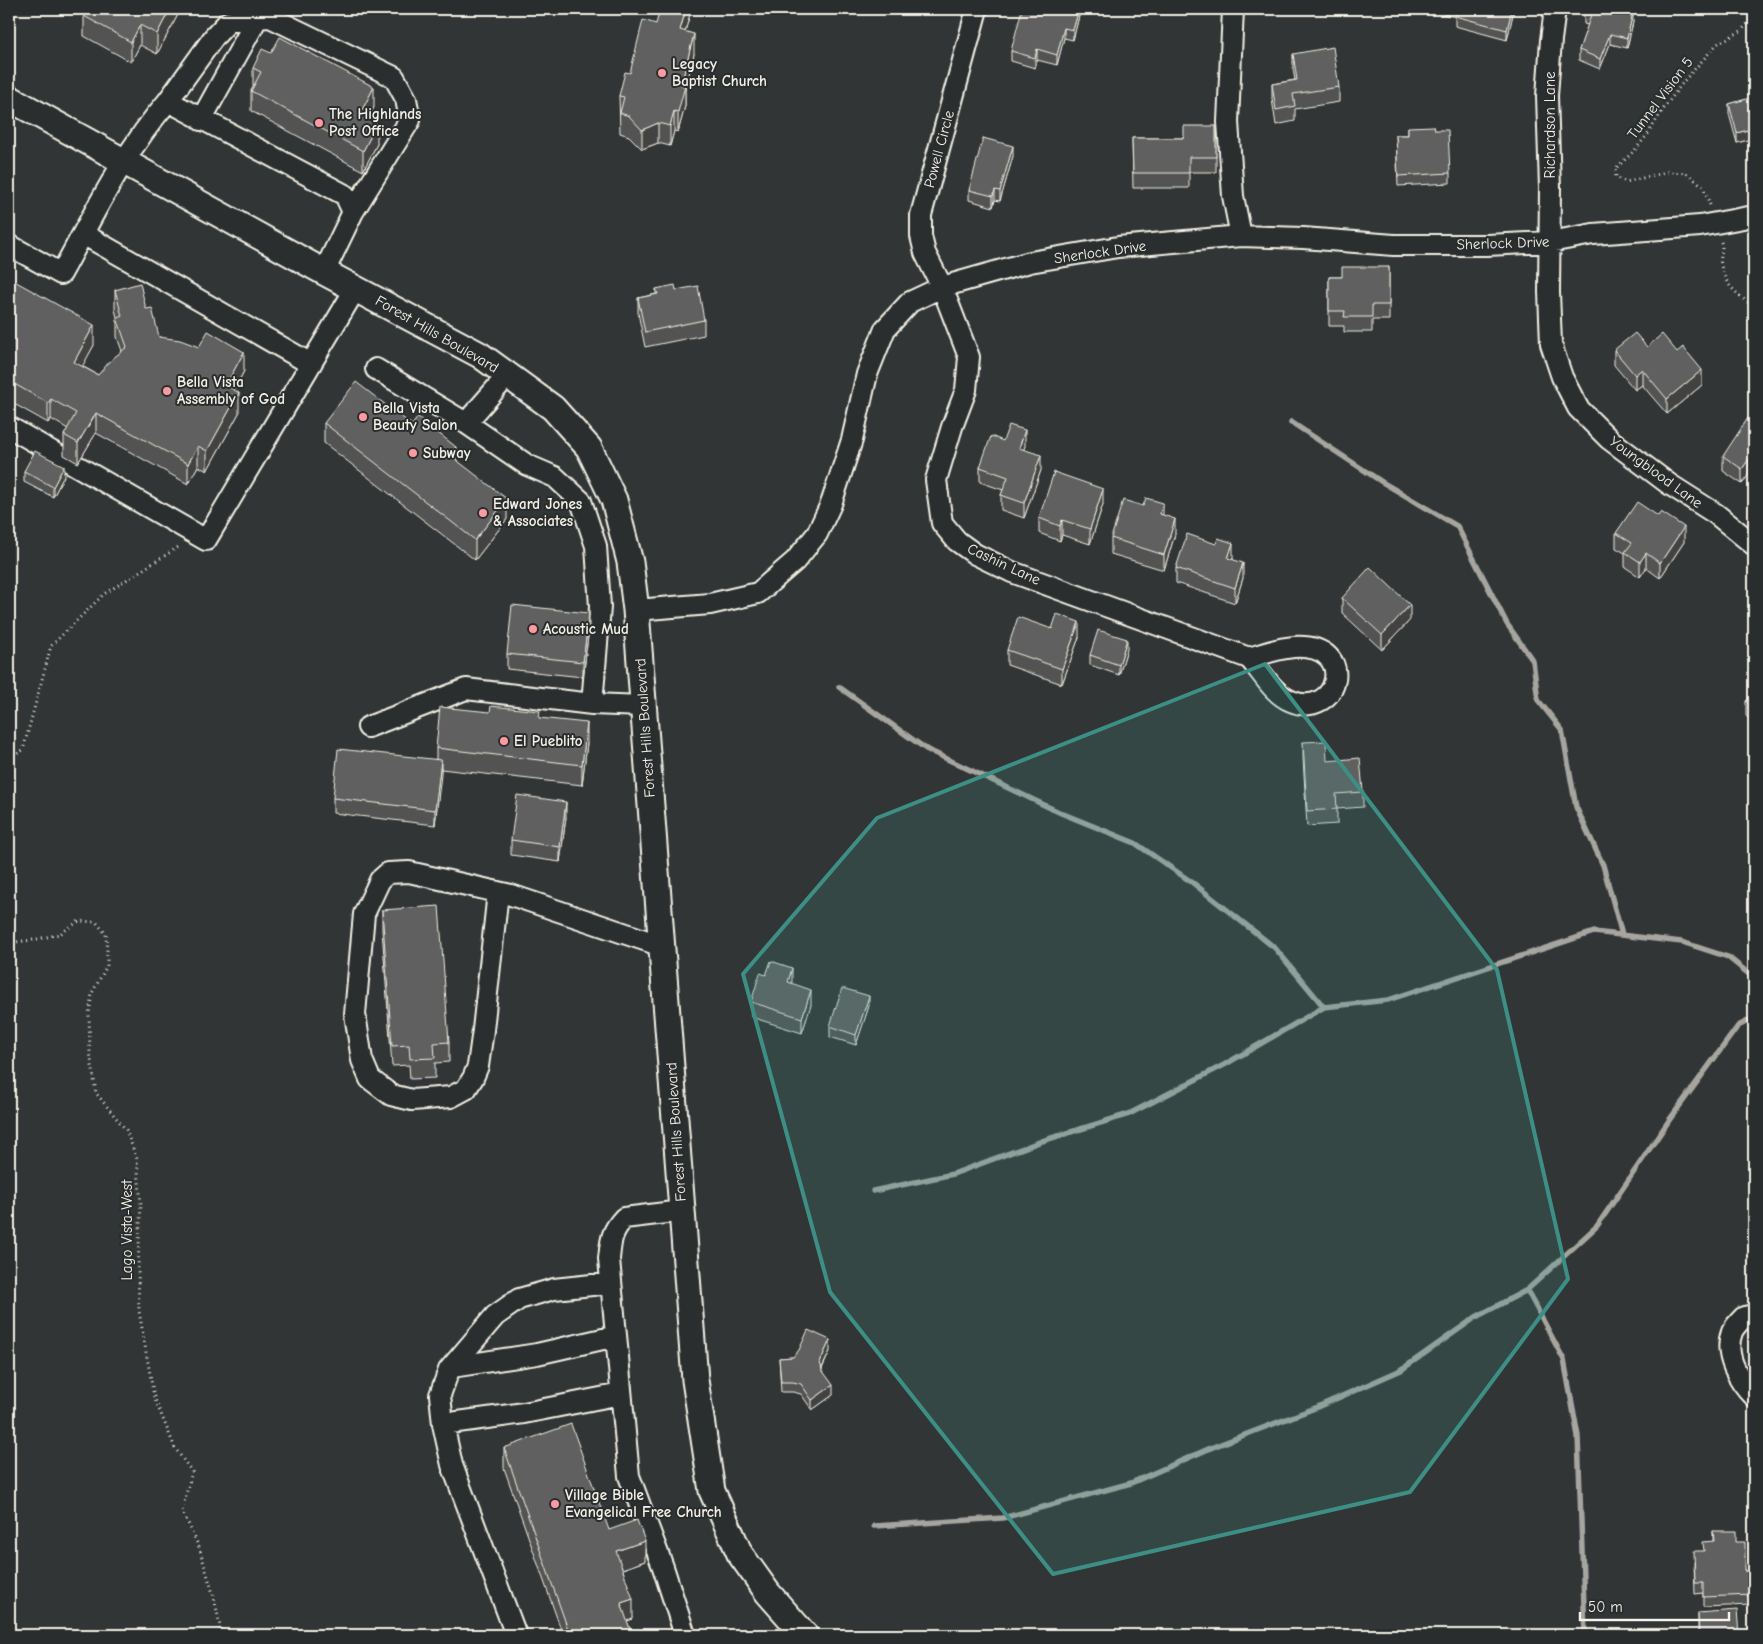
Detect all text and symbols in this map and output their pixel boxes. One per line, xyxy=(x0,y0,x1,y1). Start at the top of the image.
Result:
street label: Tunnel Vision 5 xyxy=(1623,53,1697,143)
place label: Legacy Baptist Church xyxy=(672,55,767,90)
marker: Legacy Baptist Church xyxy=(656,67,668,79)
street label: Richardson Lane xyxy=(1541,71,1559,179)
place label: The Highlands Post Office xyxy=(329,105,422,140)
street label: Powell Circle xyxy=(920,108,958,190)
marker: The Highlands Post Office xyxy=(313,117,325,129)
street label: Sherlock Drive xyxy=(1456,232,1550,254)
street label: Sherlock Drive xyxy=(1053,237,1148,267)
street label: Forest Hills Boulevard xyxy=(372,291,502,377)
place label: Bella Vista Assembly of God xyxy=(177,373,285,408)
marker: Bella Vista Assembly of God xyxy=(161,385,173,397)
place label: Bella Vista Beauty Salon xyxy=(373,399,457,434)
marker: Bella Vista Beauty Salon xyxy=(357,411,369,423)
street label: Youngblood Lane xyxy=(1606,432,1706,512)
place label: Subway xyxy=(423,444,471,462)
marker: Subway xyxy=(407,447,419,459)
place label: Edward Jones & Associates xyxy=(493,495,582,530)
marker: Edward Jones & Associates xyxy=(477,507,489,519)
street label: Cashin Lane xyxy=(965,539,1044,589)
place label: Acoustic Mud xyxy=(543,620,629,638)
marker: Acoustic Mud xyxy=(527,623,539,635)
street label: Forest Hills Boulevard xyxy=(631,658,659,798)
place label: El Pueblito xyxy=(514,732,583,750)
marker: El Pueblito xyxy=(498,735,510,747)
street label: Forest Hills Boulevard xyxy=(662,1062,690,1202)
street label: Lago Vista-West xyxy=(118,1179,136,1280)
place label: Village Bible Evangelical Free Church xyxy=(565,1486,722,1521)
marker: Village Bible Evangelical Free Church xyxy=(549,1498,561,1510)
scale bar xyxy=(1580,1589,1729,1621)
text: 50 m xyxy=(1588,1598,1623,1616)

